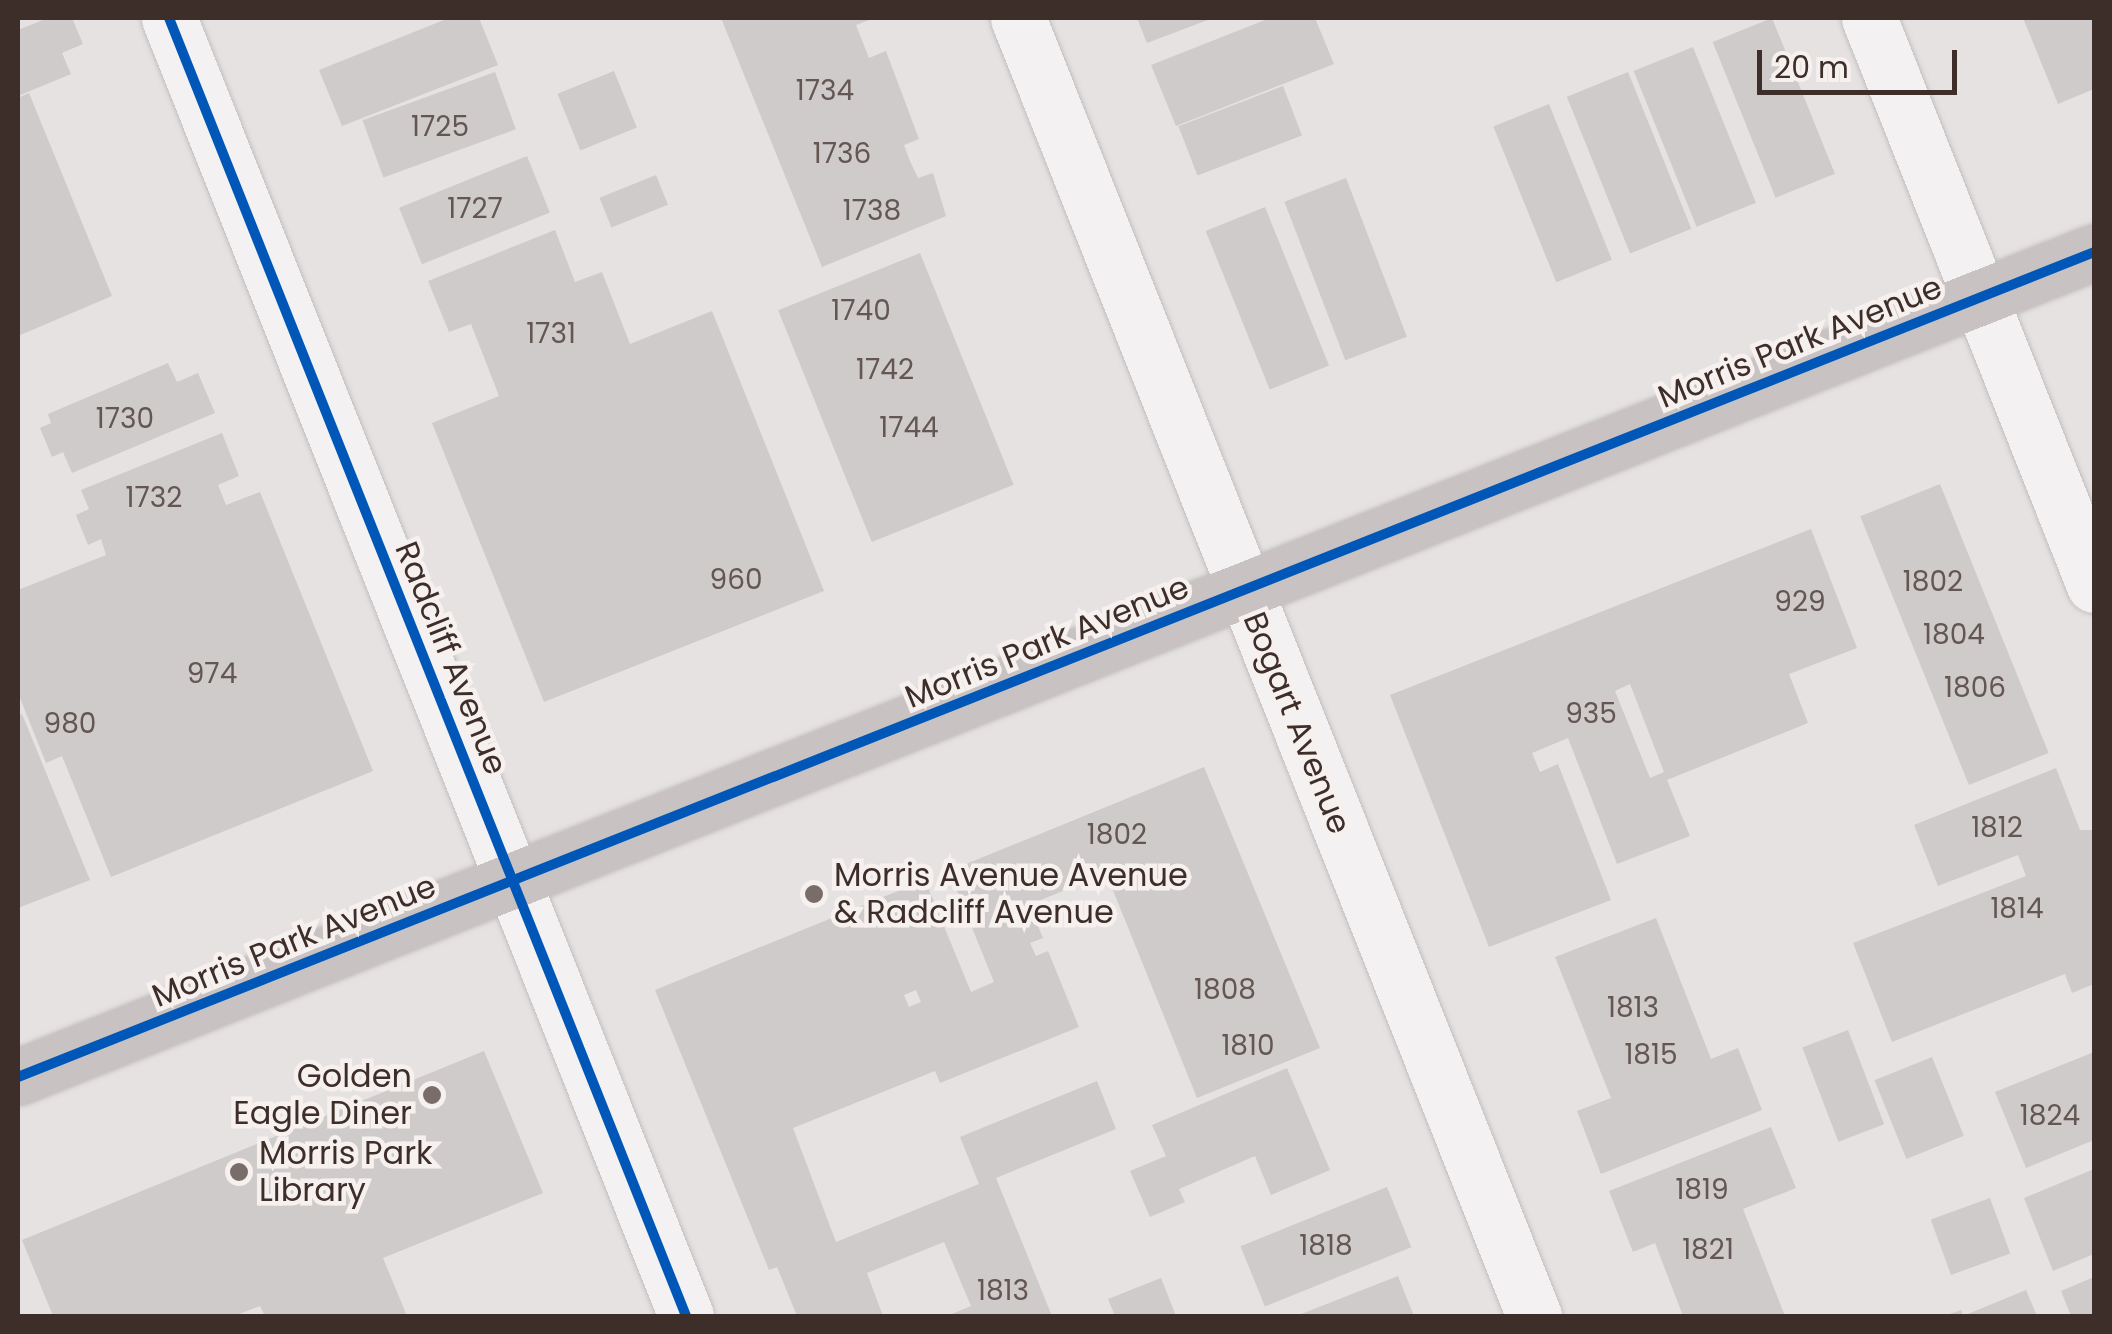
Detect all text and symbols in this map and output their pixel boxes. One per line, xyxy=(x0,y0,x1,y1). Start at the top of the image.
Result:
scale bar xyxy=(1762,30,1962,92)
text: 20 m xyxy=(1774,46,1849,89)
house number: 1734 xyxy=(796,74,854,108)
house number: 1725 xyxy=(411,110,469,144)
house number: 1736 xyxy=(813,137,871,171)
house number: 1727 xyxy=(447,192,503,226)
house number: 1738 xyxy=(843,194,901,228)
street label: Morris Park Avenue xyxy=(1653,268,1947,416)
house number: 1740 xyxy=(831,294,891,328)
house number: 1731 xyxy=(526,317,576,351)
house number: 1742 xyxy=(856,353,914,387)
house number: 1730 xyxy=(96,402,154,436)
house number: 1744 xyxy=(879,411,939,445)
house number: 1732 xyxy=(126,481,182,515)
street label: Radcliff Avenue xyxy=(387,536,515,780)
house number: 960 xyxy=(709,563,763,597)
house number: 1802 xyxy=(1903,565,1963,599)
street label: Morris Park Avenue xyxy=(900,568,1194,716)
house number: 929 xyxy=(1774,585,1826,619)
street label: Bogart Avenue xyxy=(1235,607,1359,839)
house number: 1804 xyxy=(1923,618,1985,652)
house number: 974 xyxy=(187,657,237,691)
house number: 1806 xyxy=(1944,671,2006,705)
house number: 935 xyxy=(1565,697,1617,731)
house number: 980 xyxy=(44,707,96,741)
house number: 1812 xyxy=(1971,811,2023,845)
house number: 1802 xyxy=(1087,818,1147,852)
place label: Morris Avenue Avenue & Radcliff Avenue xyxy=(834,857,1188,932)
street label: Morris Park Avenue xyxy=(147,867,441,1015)
marker: Morris Avenue Avenue & Radcliff Avenue xyxy=(803,883,825,905)
house number: 1814 xyxy=(1990,892,2044,926)
house number: 1808 xyxy=(1194,973,1256,1007)
house number: 1813 xyxy=(1607,991,1659,1025)
house number: 1810 xyxy=(1221,1029,1275,1063)
house number: 1815 xyxy=(1624,1038,1678,1072)
place label: Golden Eagle Diner xyxy=(233,1058,412,1133)
marker: Golden Eagle Diner xyxy=(421,1084,443,1106)
house number: 1824 xyxy=(2020,1099,2080,1133)
place label: Morris Park Library xyxy=(259,1135,433,1210)
marker: Morris Park Library xyxy=(228,1161,250,1183)
house number: 1819 xyxy=(1675,1173,1729,1207)
house number: 1818 xyxy=(1299,1229,1353,1263)
house number: 1821 xyxy=(1682,1233,1734,1267)
house number: 1813 xyxy=(977,1274,1029,1308)

